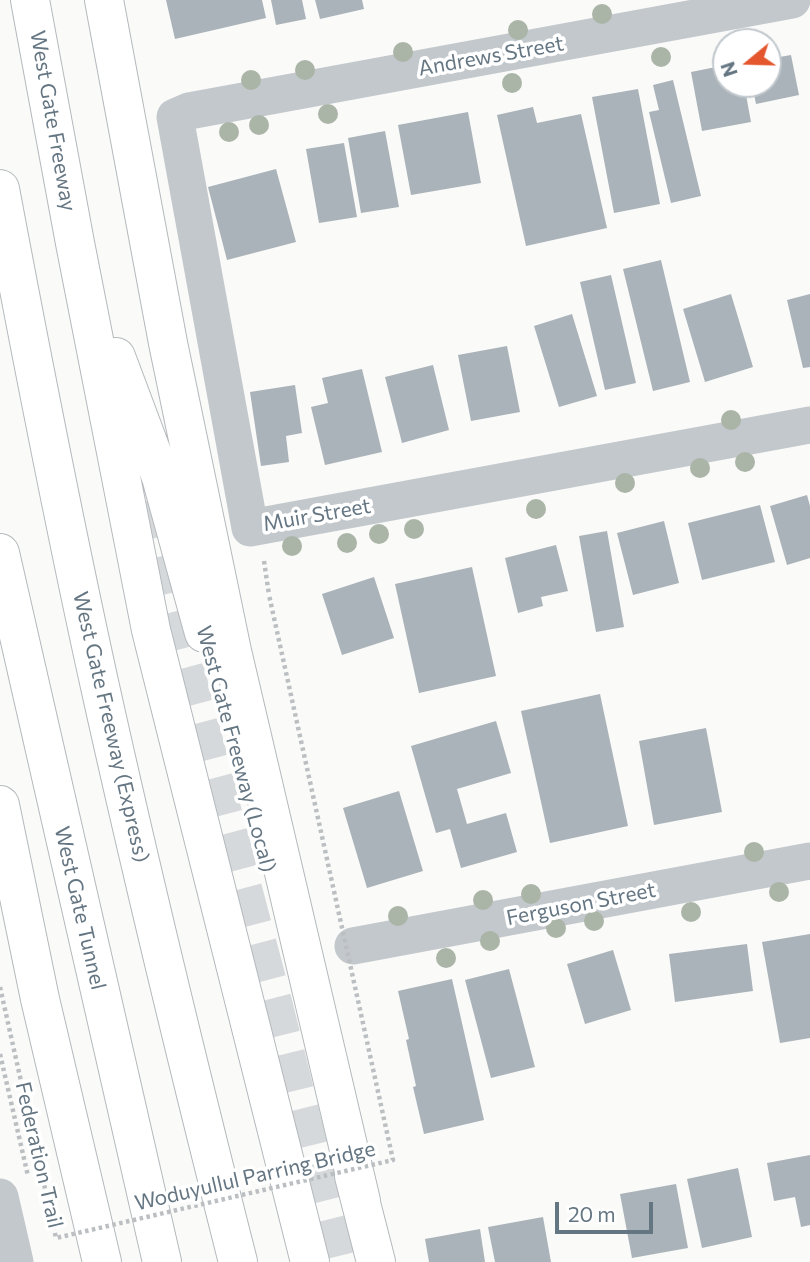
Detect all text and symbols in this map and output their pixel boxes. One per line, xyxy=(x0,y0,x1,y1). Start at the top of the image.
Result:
north arrow xyxy=(712,28,782,98)
street label: West Gate Freeway xyxy=(25,29,81,213)
street label: Andrews Street xyxy=(416,31,566,81)
text: N xyxy=(715,59,742,80)
street label: Muir Street xyxy=(261,493,373,537)
street label: West Gate Freeway (Express) xyxy=(68,589,154,865)
street label: West Gate Freeway (Local) xyxy=(191,623,281,875)
street label: West Gate Tunnel xyxy=(49,824,111,992)
street label: Ferguson Street xyxy=(504,877,658,931)
street label: Federation Trail xyxy=(10,1079,68,1231)
street label: Woduyullul Parring Bridge xyxy=(132,1136,378,1216)
scale bar xyxy=(558,1188,656,1232)
text: 20 m xyxy=(568,1201,616,1226)

